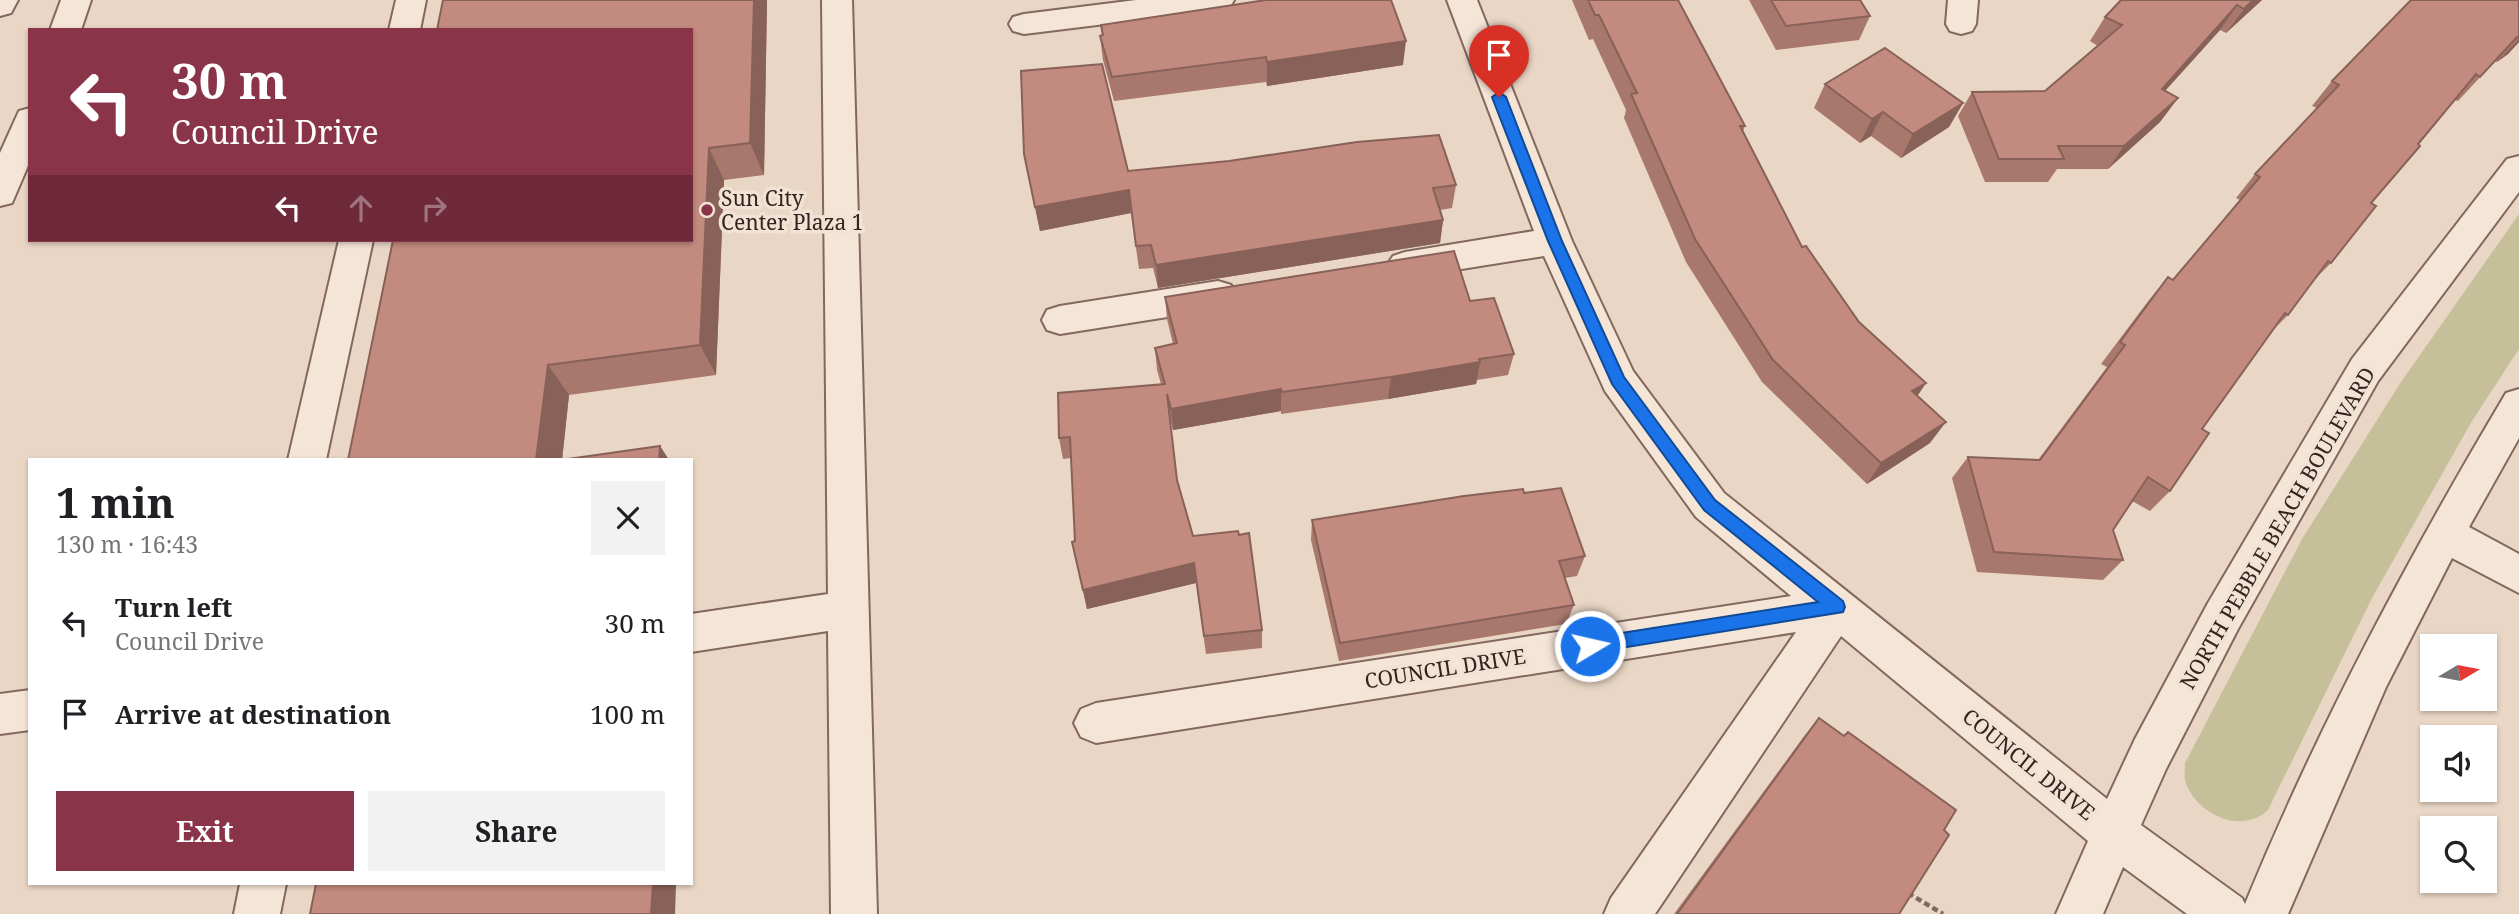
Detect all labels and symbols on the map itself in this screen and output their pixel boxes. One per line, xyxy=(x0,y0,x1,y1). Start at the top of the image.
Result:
pin xyxy=(1469,25,1529,97)
place label: Sun City Center Plaza 1 xyxy=(721,184,863,236)
marker: Sun City Center Plaza 1 xyxy=(699,202,715,218)
street label: NORTH PEBBLE BEACH BOULEVARD xyxy=(2173,362,2381,694)
position arrow xyxy=(1553,609,1627,683)
north arrow xyxy=(2420,634,2497,710)
street label: COUNCIL DRIVE xyxy=(1362,641,1528,695)
street label: COUNCIL DRIVE xyxy=(1957,702,2101,826)

